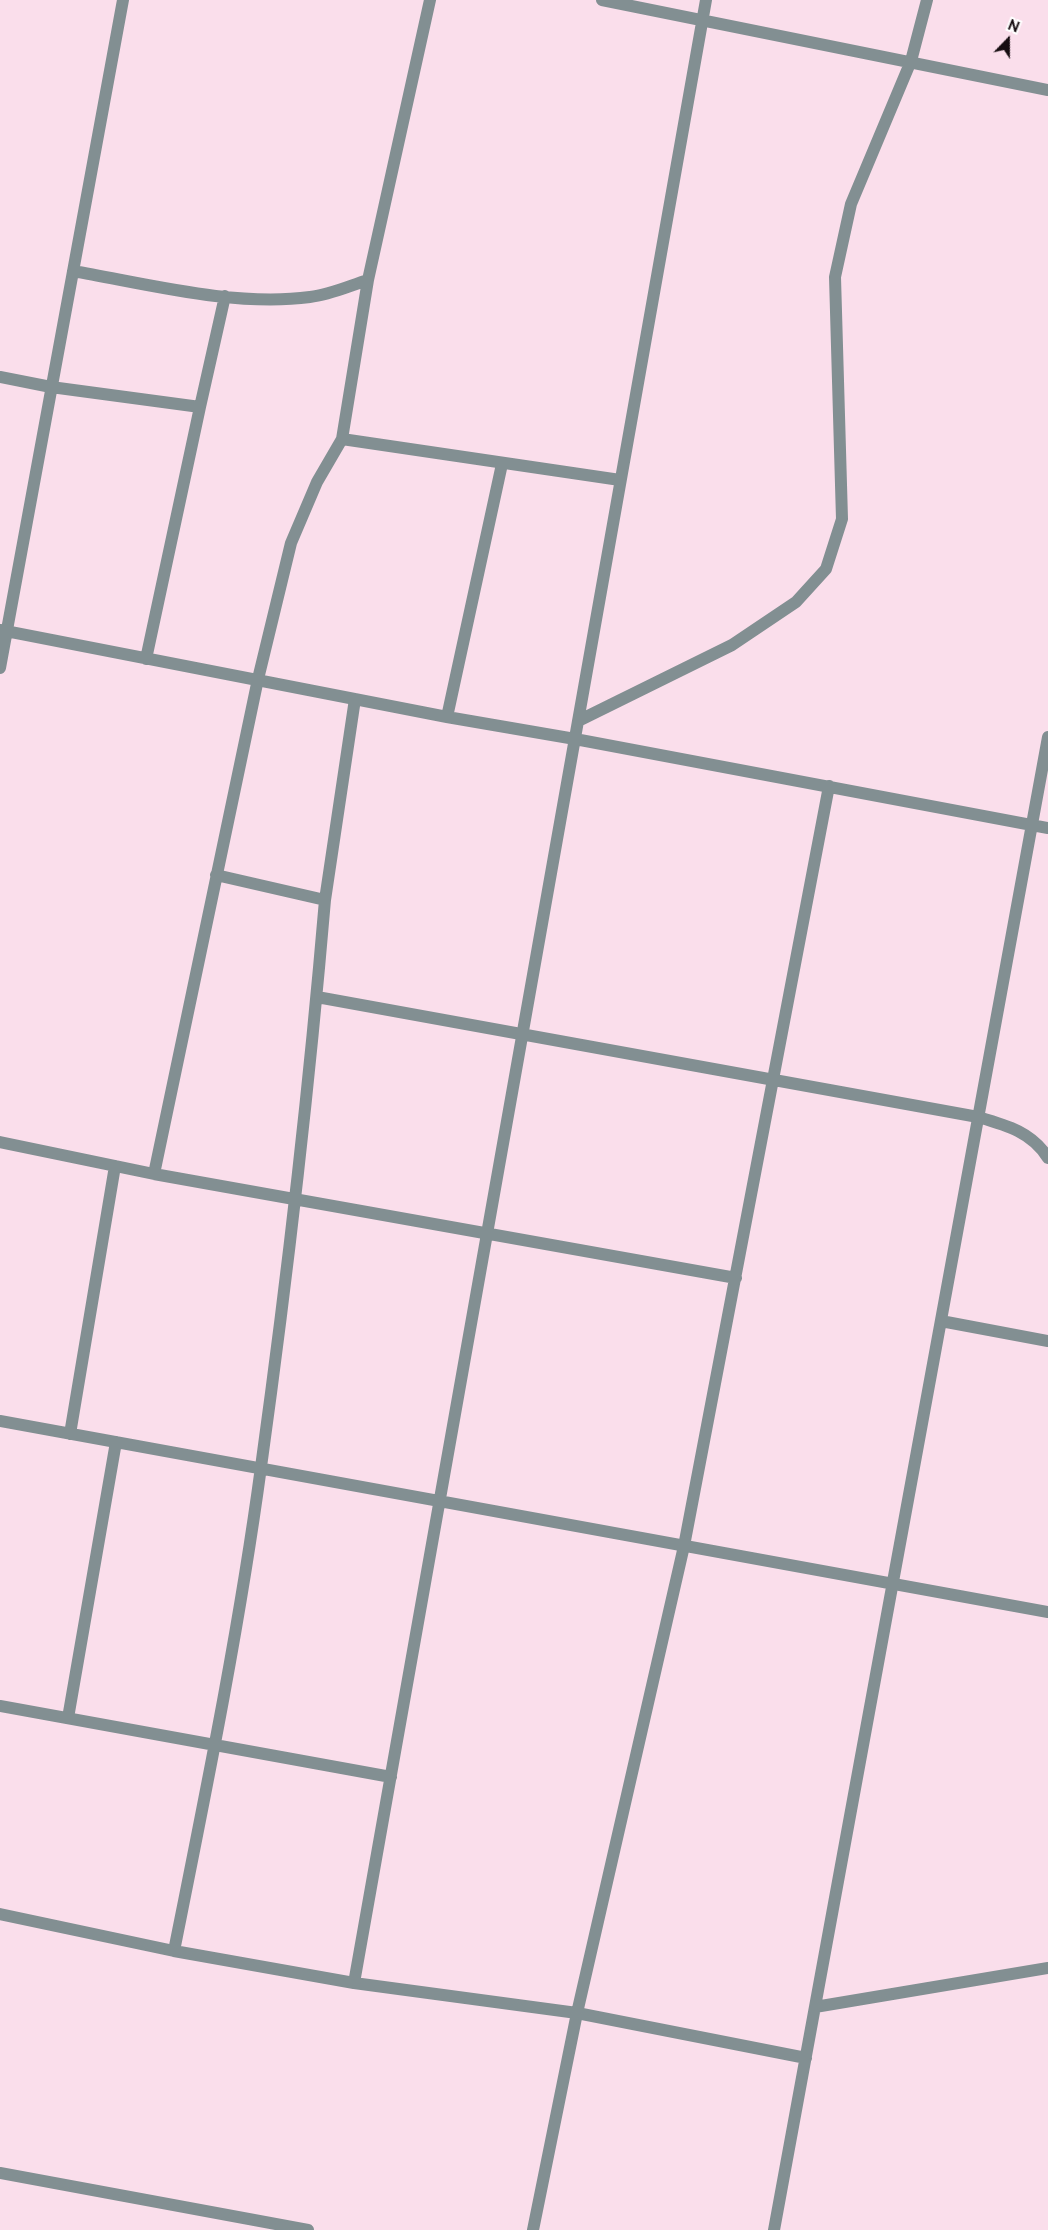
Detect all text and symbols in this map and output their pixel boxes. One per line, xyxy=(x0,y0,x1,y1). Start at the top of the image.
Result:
north arrow xyxy=(983,15,1033,65)
text: N xyxy=(1006,17,1022,36)

